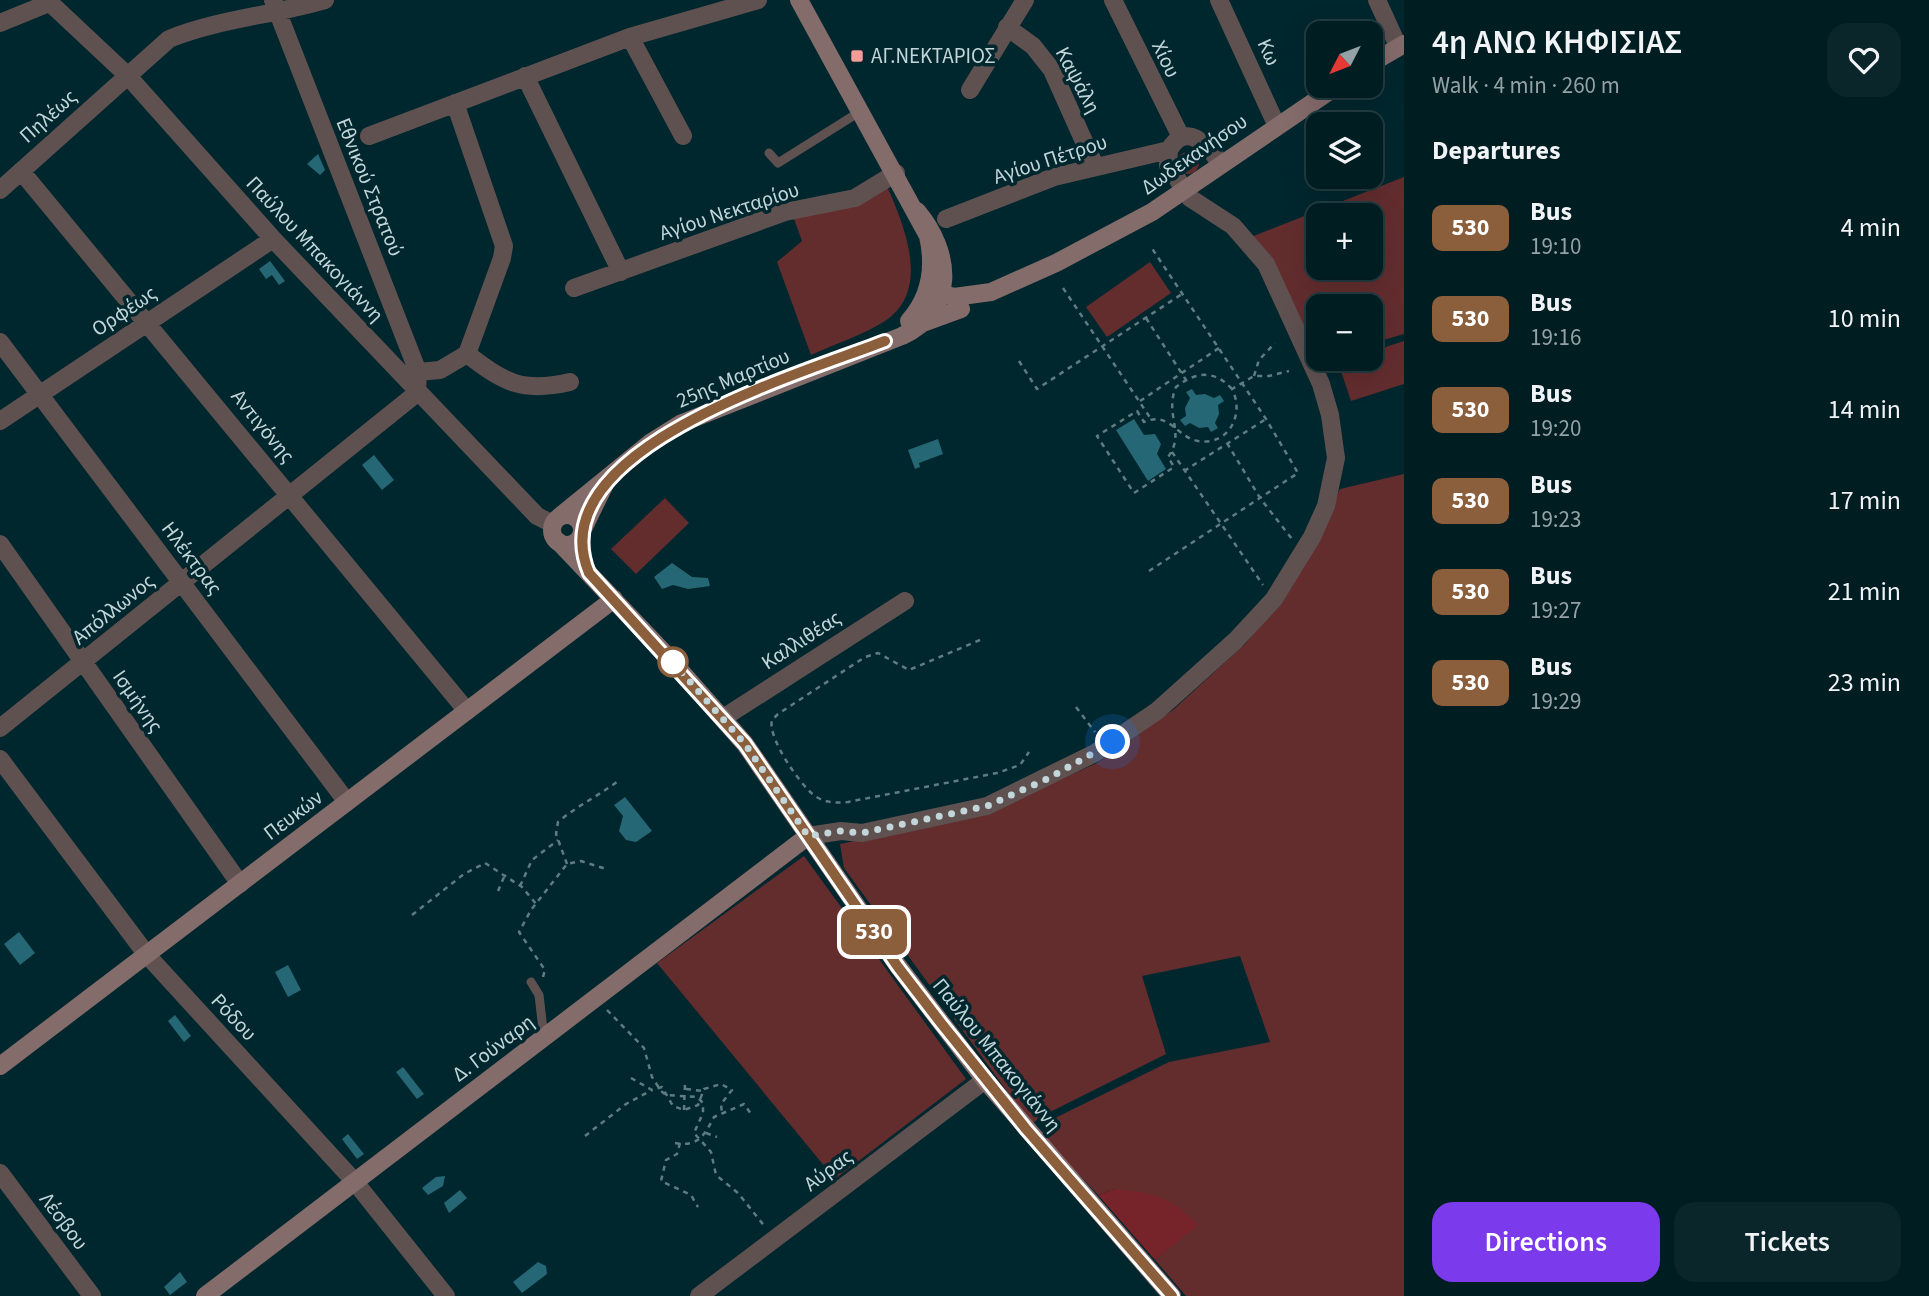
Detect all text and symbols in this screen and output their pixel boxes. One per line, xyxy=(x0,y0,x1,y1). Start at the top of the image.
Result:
text: 4η ΑΝΩ ΚΗΦΙΣΙΑΣ xyxy=(1432,19,1682,66)
north arrow xyxy=(1306,21,1382,98)
map controls xyxy=(1306,21,1383,371)
button: heart xyxy=(1827,23,1901,97)
street label: Κω xyxy=(1250,34,1288,70)
street label: Χίου xyxy=(1144,35,1188,83)
place label: ΑΓ.ΝΕΚΤΑΡΙΟΣ xyxy=(871,41,996,71)
street label: Καψάλη xyxy=(1048,41,1108,119)
marker: ΑΓ.ΝΕΚΤΑΡΙΟΣ xyxy=(849,48,865,64)
text: Walk · 4 min · 260 m xyxy=(1432,69,1620,102)
street label: Πηλέως xyxy=(13,82,83,150)
street label: Δωδεκανήσου xyxy=(1135,106,1253,202)
button: layers xyxy=(1306,112,1383,189)
street label: Εθνικού Στρατού xyxy=(329,113,411,261)
street label: Αγίου Πέτρου xyxy=(989,126,1111,192)
text: Departures xyxy=(1432,132,1560,169)
street label: Παύλου Μπακογιάννη xyxy=(239,169,391,329)
street label: Αγίου Νεκταρίου xyxy=(655,174,803,248)
text: Bus xyxy=(1530,193,1572,230)
button: + xyxy=(1306,203,1383,280)
text: 4 min xyxy=(1841,209,1901,246)
text: 530 xyxy=(1451,210,1490,245)
text: 19:10 xyxy=(1530,230,1581,263)
street label: Ορφέως xyxy=(85,278,163,344)
text: Bus xyxy=(1530,284,1572,321)
button: − xyxy=(1306,294,1383,371)
text: 10 min xyxy=(1828,300,1901,337)
text: 530 xyxy=(1451,301,1490,336)
text: 19:16 xyxy=(1530,321,1581,354)
street label: 25ης Μαρτίου xyxy=(672,341,794,415)
text: Bus xyxy=(1530,375,1572,412)
street label: Αντιγόνης xyxy=(224,383,302,469)
text: 14 min xyxy=(1828,391,1901,428)
text: 530 xyxy=(1451,392,1490,427)
text: 19:20 xyxy=(1530,412,1581,445)
text: Bus xyxy=(1530,466,1572,503)
text: 17 min xyxy=(1828,482,1901,519)
text: 530 xyxy=(1451,483,1490,518)
text: 19:23 xyxy=(1530,503,1581,536)
street label: Ηλέκτρας xyxy=(154,515,230,601)
text: Bus xyxy=(1530,557,1572,594)
street label: Απόλλωνος xyxy=(65,566,161,652)
text: 21 min xyxy=(1828,573,1901,610)
text: 530 xyxy=(1451,574,1490,609)
text: 19:27 xyxy=(1530,594,1581,627)
street label: Καλλιθέας xyxy=(755,603,847,677)
unlabelled marker xyxy=(658,647,688,677)
text: Bus xyxy=(1530,648,1572,685)
street label: Ισμήνης xyxy=(105,664,171,738)
text: 23 min xyxy=(1828,664,1901,701)
text: 530 xyxy=(1451,665,1490,700)
text: 19:29 xyxy=(1530,685,1581,718)
your location xyxy=(1095,724,1130,759)
street label: Πευκών xyxy=(257,783,329,847)
line badge: 530 xyxy=(834,909,914,955)
text: 530 xyxy=(855,914,893,949)
street label: Παύλου Μπακογιάννη xyxy=(926,972,1068,1138)
street label: Ρόδου xyxy=(204,986,264,1048)
street label: Δ. Γούναρη xyxy=(445,1007,541,1089)
street label: Αύρας xyxy=(797,1142,859,1198)
street label: Λέσβου xyxy=(32,1186,96,1256)
button: Directions xyxy=(1432,1202,1660,1282)
button: Tickets xyxy=(1674,1202,1901,1282)

